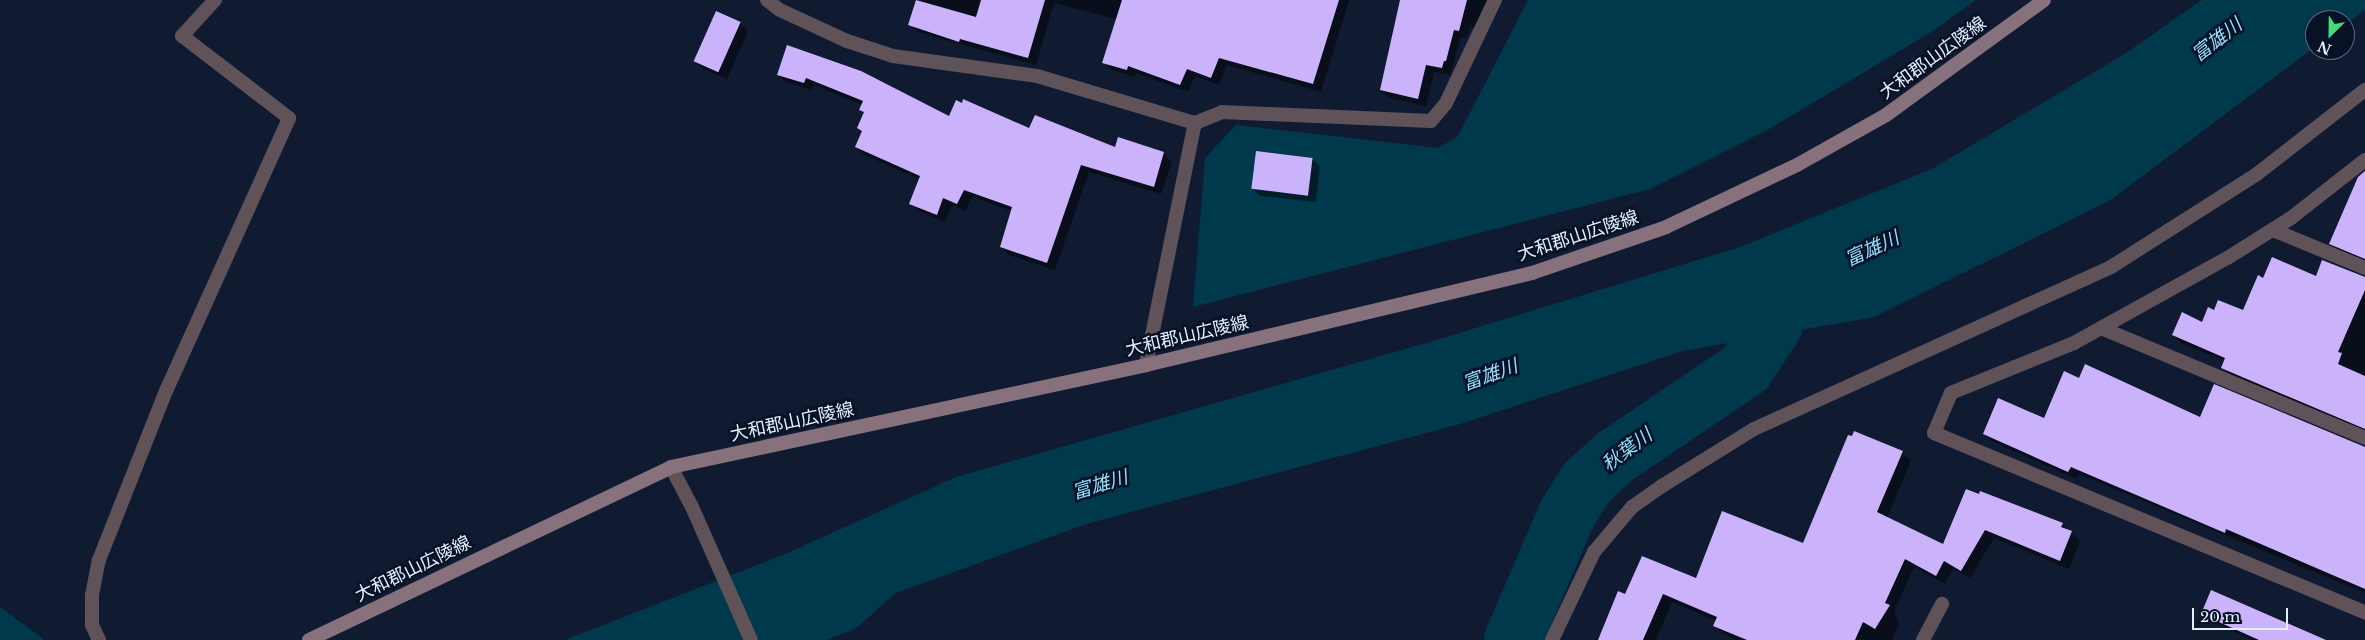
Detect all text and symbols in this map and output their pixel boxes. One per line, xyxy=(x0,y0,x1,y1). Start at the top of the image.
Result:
north arrow xyxy=(2305,10,2355,60)
street label: 大和郡山広陵線 xyxy=(1876,12,1990,104)
water label: 富雄川 xyxy=(2188,13,2246,67)
text: N xyxy=(2315,37,2334,59)
street label: 大和郡山広陵線 xyxy=(1515,206,1641,266)
water label: 富雄川 xyxy=(1841,227,1903,271)
street label: 大和郡山広陵線 xyxy=(1123,311,1251,361)
water label: 富雄川 xyxy=(1459,355,1521,395)
street label: 大和郡山広陵線 xyxy=(728,398,856,446)
water label: 秋葉川 xyxy=(1597,424,1657,476)
water label: 富雄川 xyxy=(1069,466,1131,504)
street label: 大和郡山広陵線 xyxy=(352,532,474,606)
scale bar xyxy=(2195,598,2291,630)
text: 20 m xyxy=(2200,607,2240,626)

